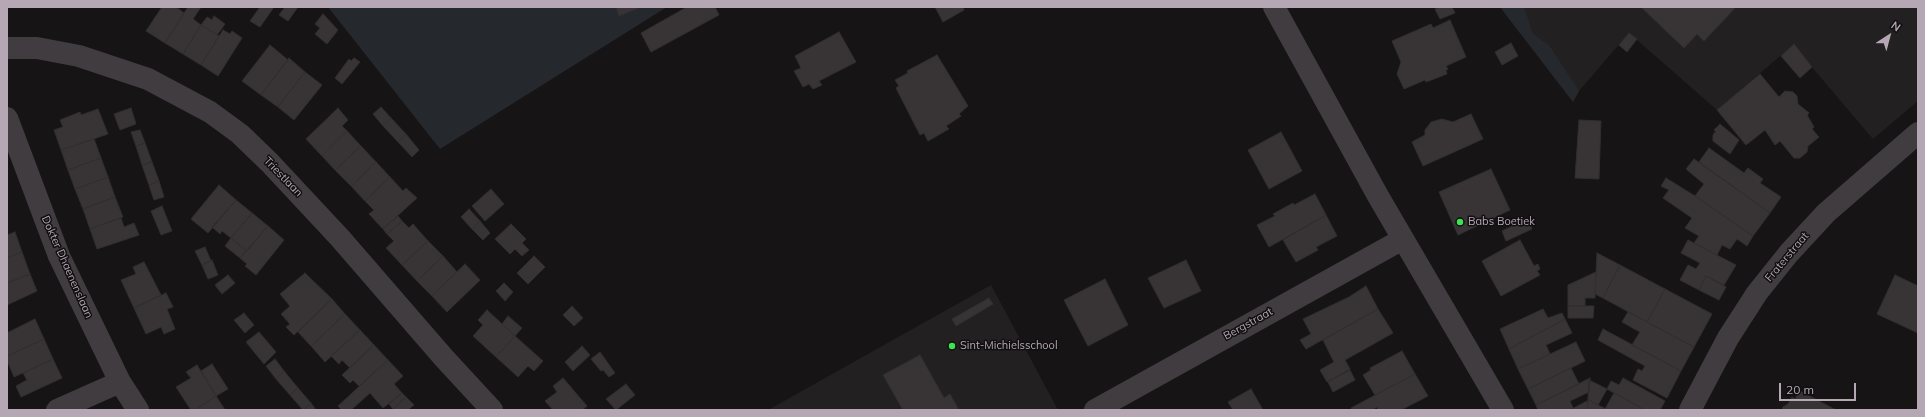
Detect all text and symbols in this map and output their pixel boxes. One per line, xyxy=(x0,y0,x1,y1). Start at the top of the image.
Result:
north arrow xyxy=(1869,16,1909,56)
text: N xyxy=(1889,18,1904,34)
street label: Triestlaan xyxy=(261,154,305,200)
street label: Dokter Dhaenenslaan xyxy=(38,214,96,320)
place label: Babs Boetiek xyxy=(1468,215,1535,229)
marker: Babs Boetiek xyxy=(1455,217,1465,227)
street label: Fraterstraat xyxy=(1762,230,1812,284)
street label: Bergstraat xyxy=(1221,305,1275,343)
place label: Sint-Michielsschool xyxy=(960,339,1058,353)
marker: Sint-Michielsschool xyxy=(947,341,957,351)
scale bar xyxy=(1781,375,1858,401)
text: 20 m xyxy=(1786,382,1814,397)

